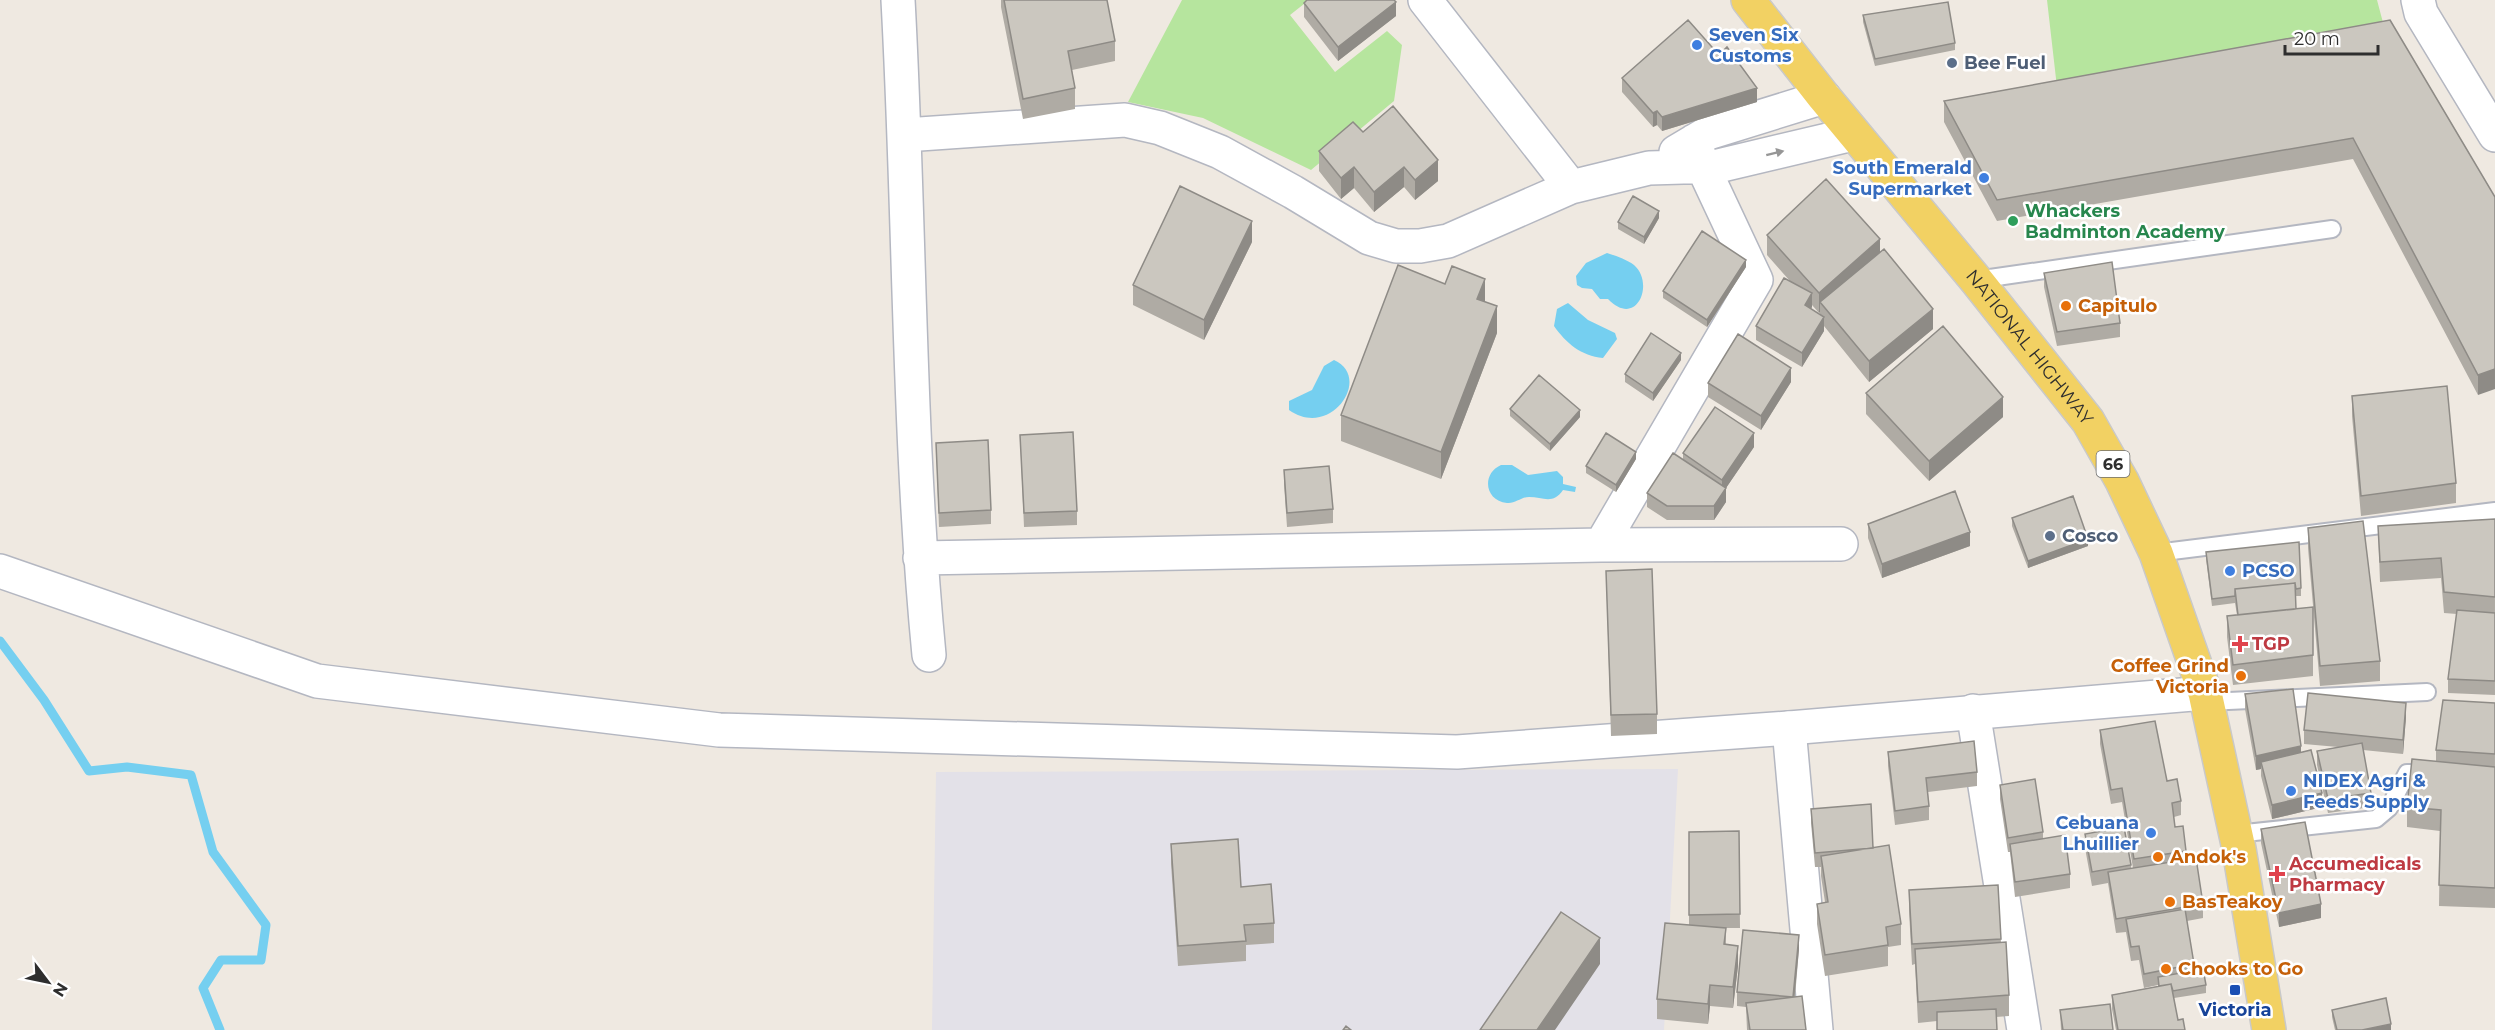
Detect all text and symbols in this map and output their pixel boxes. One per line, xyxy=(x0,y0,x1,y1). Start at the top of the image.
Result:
scale bar xyxy=(2285,18,2378,56)
place label: Seven Six Customs xyxy=(1709,24,1799,67)
text: 20 m xyxy=(2294,28,2340,50)
marker: Seven Six Customs xyxy=(1690,38,1704,52)
place label: Bee Fuel xyxy=(1964,52,2046,74)
marker: Bee Fuel xyxy=(1945,56,1959,70)
one-way arrow xyxy=(1766,147,1784,157)
place label: South Emerald Supermarket xyxy=(1833,157,1972,200)
marker: South Emerald Supermarket xyxy=(1977,171,1991,185)
place label: Whackers Badminton Academy xyxy=(2025,200,2225,243)
marker: Whackers Badminton Academy xyxy=(2006,214,2020,228)
street label: NATIONAL HIGHWAY xyxy=(1961,265,2098,430)
place label: Capitulo xyxy=(2078,295,2158,317)
marker: Capitulo xyxy=(2059,299,2073,313)
road number: 66 xyxy=(2096,451,2130,477)
place label: Cosco xyxy=(2062,525,2119,547)
marker: Cosco xyxy=(2043,529,2057,543)
place label: PCSO xyxy=(2242,560,2295,582)
marker: PCSO xyxy=(2223,564,2237,578)
place label: TGP xyxy=(2252,633,2290,655)
marker: TGP xyxy=(2233,637,2247,651)
place label: Coffee Grind Victoria xyxy=(2111,655,2229,698)
marker: Coffee Grind Victoria xyxy=(2234,669,2248,683)
place label: NIDEX Agri & Feeds Supply xyxy=(2303,770,2429,813)
marker: NIDEX Agri & Feeds Supply xyxy=(2284,784,2298,798)
place label: Cebuana Lhuillier xyxy=(2056,812,2139,855)
marker: Cebuana Lhuillier xyxy=(2144,826,2158,840)
place label: Andok's xyxy=(2169,846,2246,868)
marker: Andok's xyxy=(2151,850,2165,864)
place label: Accumedicals Pharmacy xyxy=(2288,853,2422,896)
marker: Accumedicals Pharmacy xyxy=(2270,867,2284,881)
place label: BasTeakoy xyxy=(2182,891,2283,913)
marker: BasTeakoy xyxy=(2163,895,2177,909)
north arrow xyxy=(18,952,78,1012)
place label: Chooks to Go xyxy=(2178,958,2304,980)
marker: Chooks to Go xyxy=(2159,962,2173,976)
text: N xyxy=(49,979,72,1000)
marker: Victoria xyxy=(2228,983,2242,997)
place label: Victoria xyxy=(2197,999,2272,1021)

